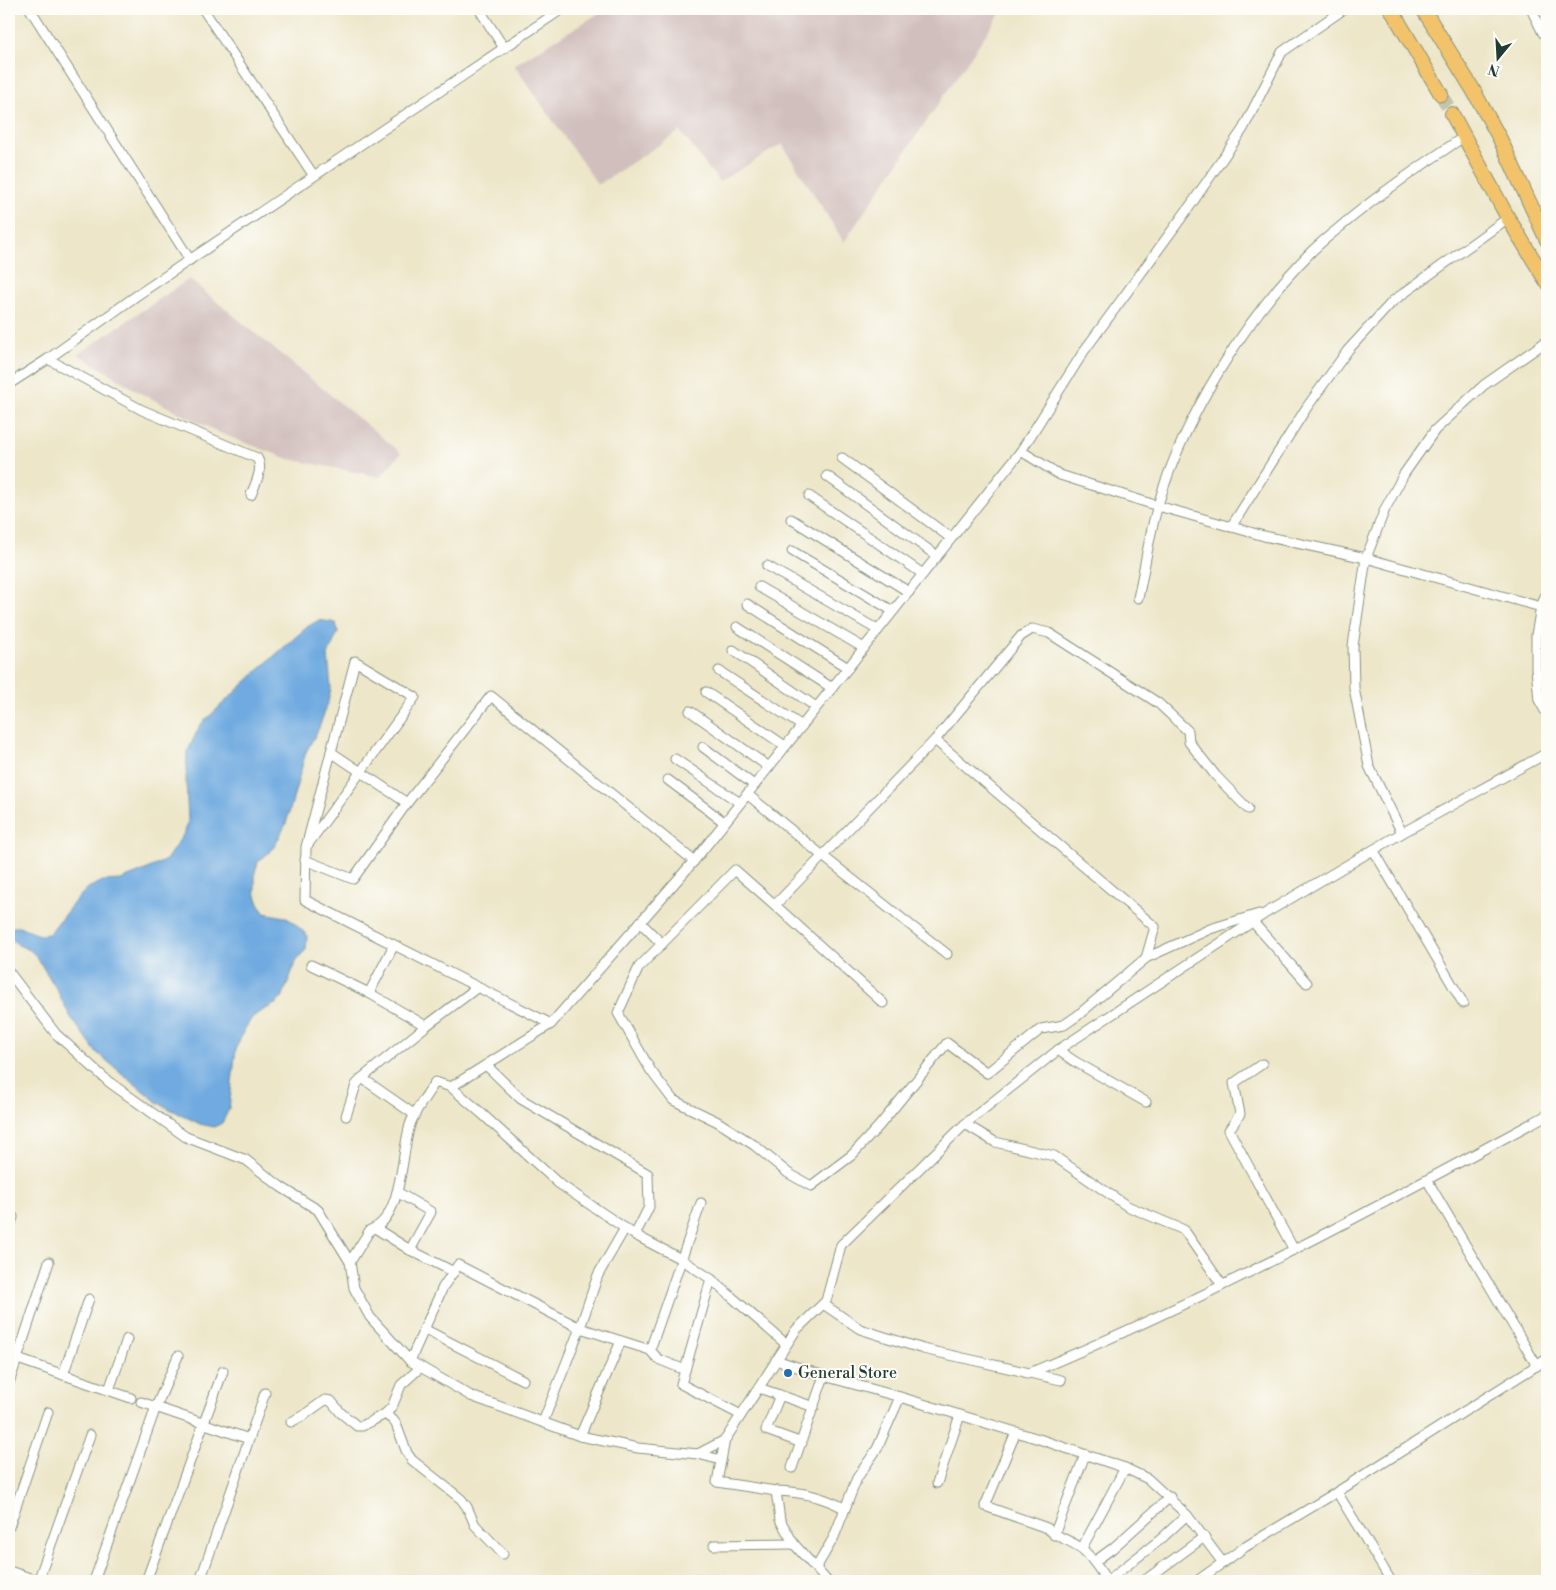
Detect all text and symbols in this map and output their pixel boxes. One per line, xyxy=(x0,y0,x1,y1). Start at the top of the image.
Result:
north arrow xyxy=(1474,32,1524,82)
text: N xyxy=(1486,59,1502,80)
place label: General Store xyxy=(798,1363,897,1383)
marker: General Store xyxy=(782,1367,794,1379)

